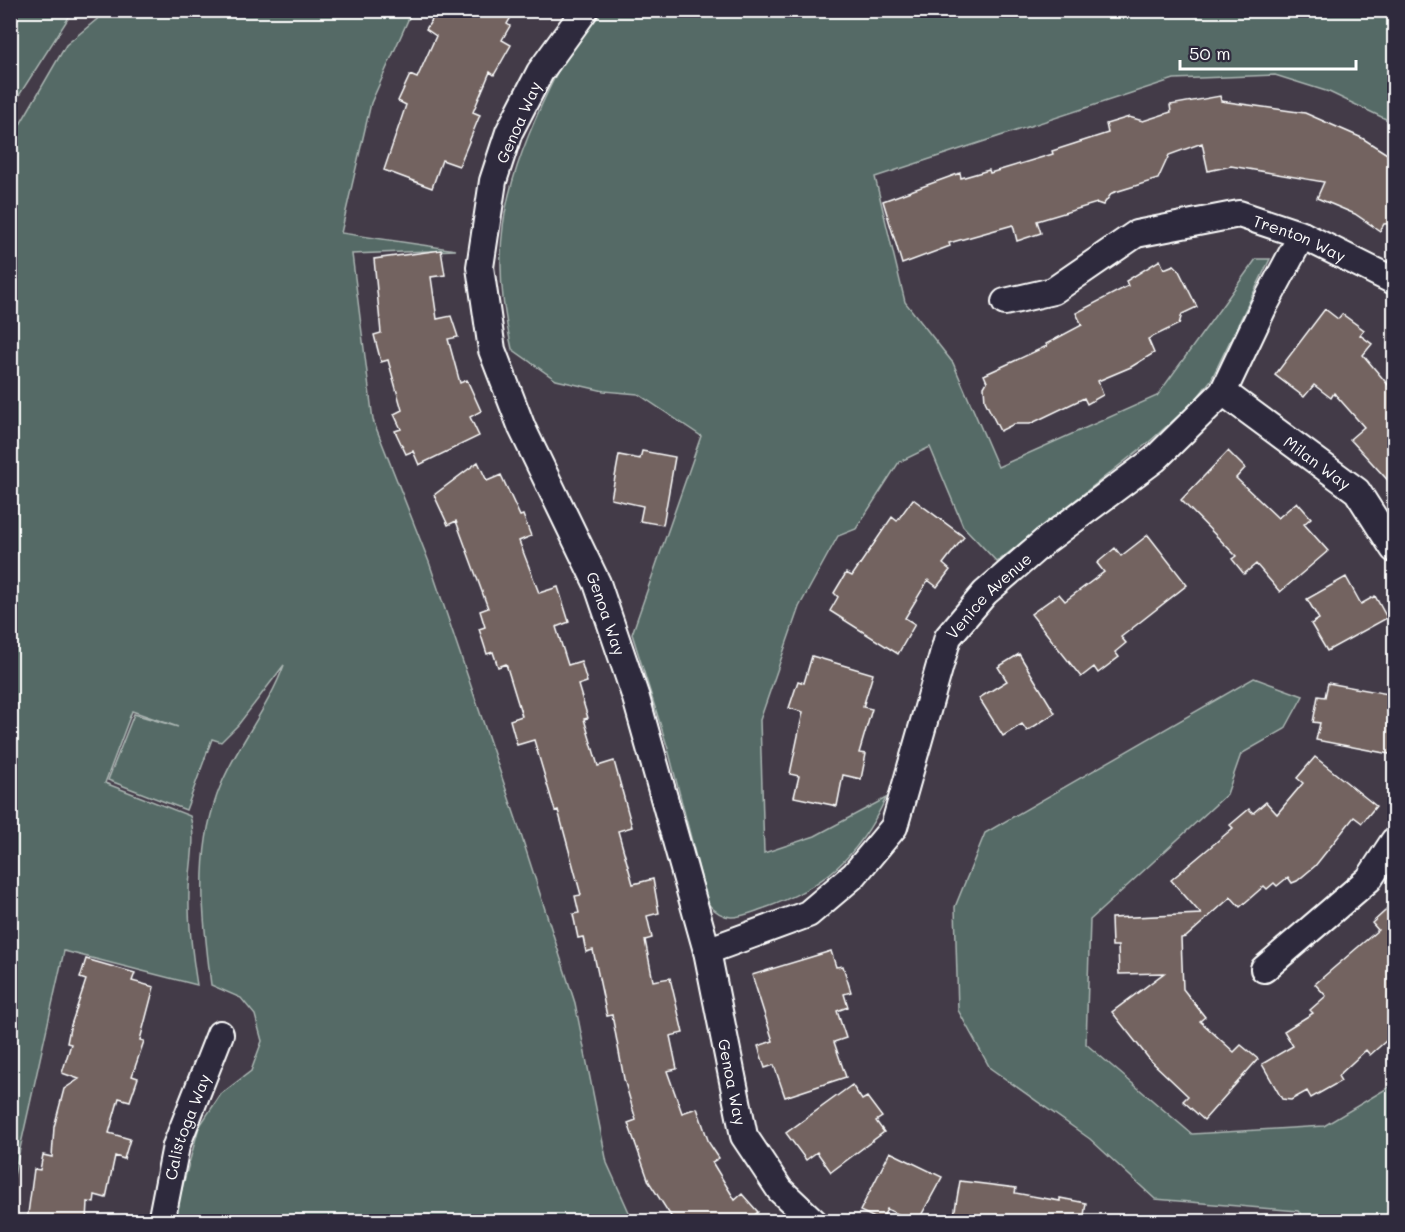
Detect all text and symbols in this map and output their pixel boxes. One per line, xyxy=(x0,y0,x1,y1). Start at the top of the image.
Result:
scale bar xyxy=(1180,33,1356,71)
text: 50 m xyxy=(1189,41,1231,65)
street label: Genoa Way xyxy=(491,78,545,166)
street label: Trenton Way xyxy=(1251,209,1350,266)
street label: Milan Way xyxy=(1280,430,1356,494)
street label: Venice Avenue xyxy=(941,547,1035,643)
street label: Genoa Way xyxy=(582,568,631,658)
street label: Genoa Way xyxy=(714,1037,752,1127)
street label: Calistoga Way xyxy=(159,1070,214,1182)

